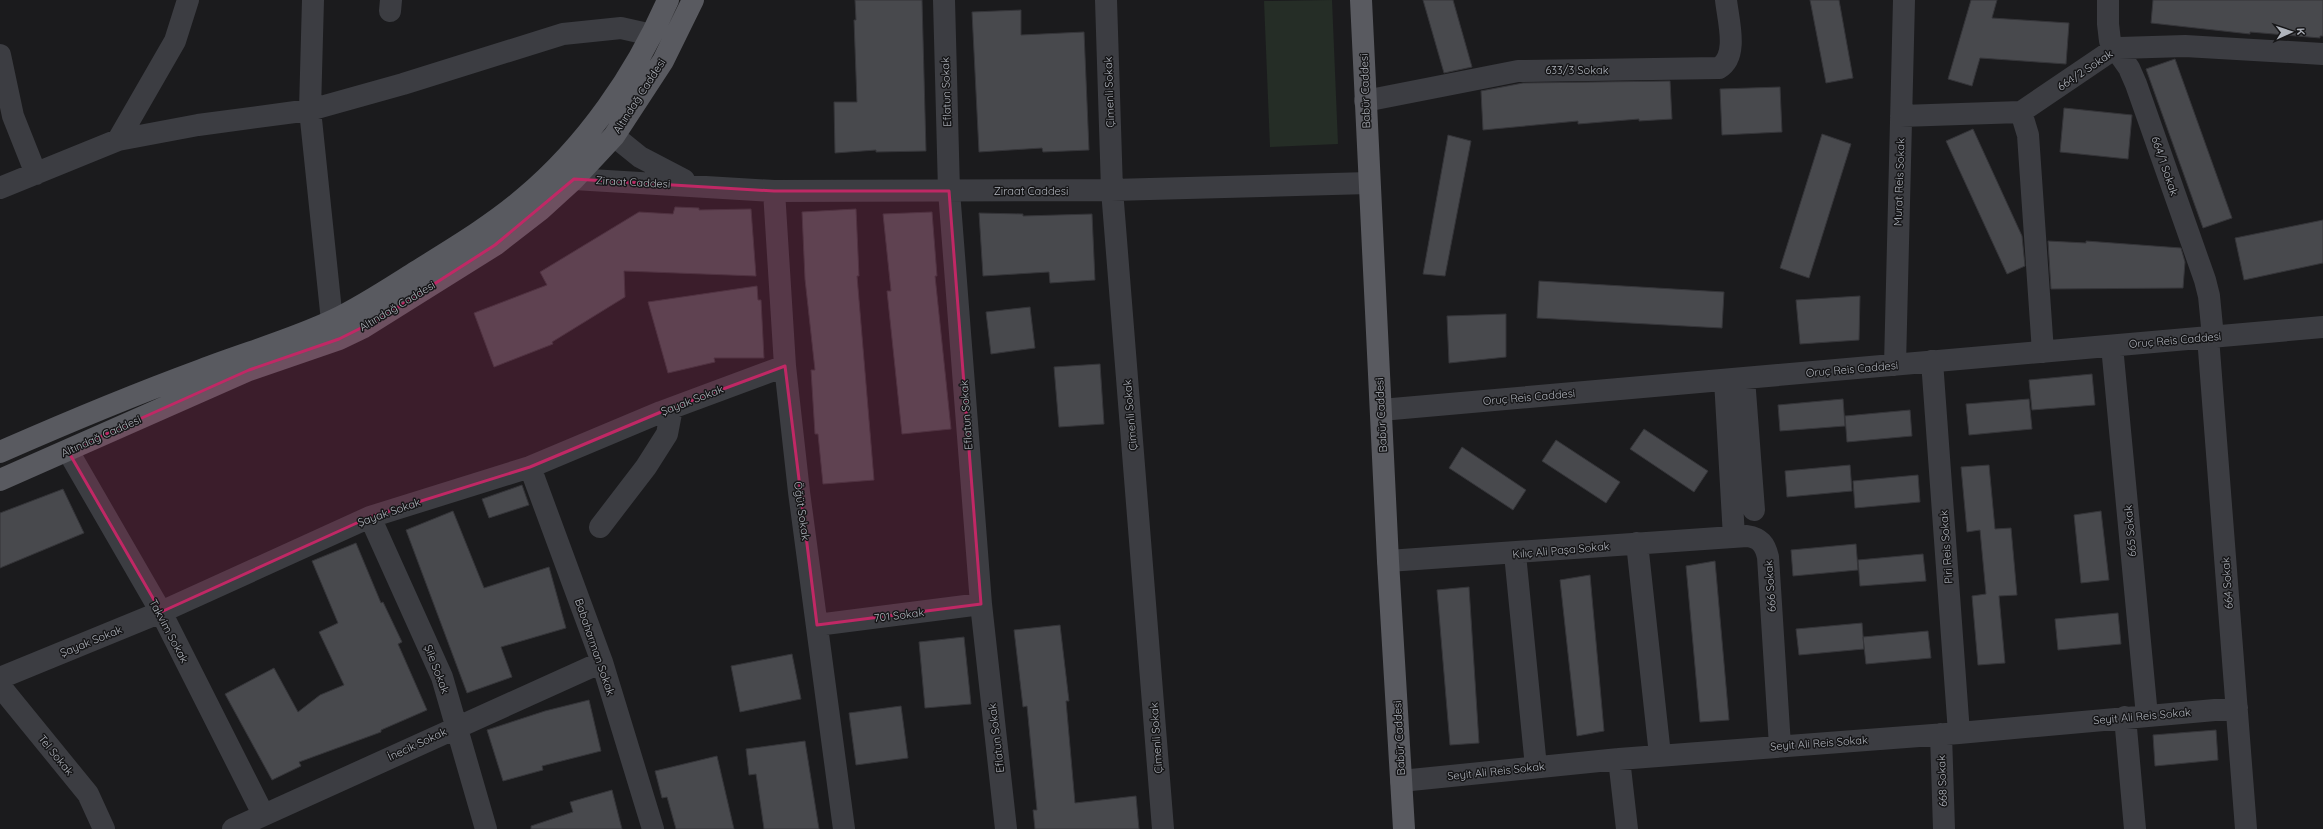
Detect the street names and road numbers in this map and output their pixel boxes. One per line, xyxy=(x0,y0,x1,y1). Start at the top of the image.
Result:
street label: 664/2 Sokak xyxy=(2055,46,2115,94)
street label: Babür Caddesi xyxy=(1357,53,1373,129)
street label: Altındağ Caddesi xyxy=(610,56,668,136)
street label: Çimenli Sokak xyxy=(1101,56,1117,128)
street label: Eflatun Sokak xyxy=(938,57,954,127)
street label: 633/3 Sokak xyxy=(1545,63,1609,77)
street label: 664/1 Sokak xyxy=(2148,134,2182,198)
street label: Murat Reis Sokak xyxy=(1890,138,1908,226)
street label: Ziraat Caddesi xyxy=(595,173,671,191)
street label: Ziraat Caddesi xyxy=(994,184,1068,198)
street label: Altındağ Caddesi xyxy=(356,278,438,334)
street label: Oruç Reis Caddesi xyxy=(2128,329,2222,351)
street label: Oruç Reis Caddesi xyxy=(1805,358,1899,380)
street label: Babür Caddesi xyxy=(1372,377,1390,453)
street label: Çimenli Sokak xyxy=(1120,379,1140,451)
street label: Eflatun Sokak xyxy=(957,380,975,450)
street label: Şayak Sokak xyxy=(659,382,725,418)
street label: Oruç Reis Caddesi xyxy=(1482,386,1576,408)
street label: Altındağ Caddesi xyxy=(59,412,143,460)
street label: Öğüt Sokak xyxy=(791,481,813,542)
street label: Şayak Sokak xyxy=(356,495,423,529)
street label: 665 Sokak xyxy=(2121,504,2139,558)
street label: Piri Reis Sokak xyxy=(1936,510,1956,584)
street label: Kılıç Ali Paşa Sokak xyxy=(1512,539,1610,561)
street label: 664 Sokak xyxy=(2218,556,2236,609)
street label: 666 Sokak xyxy=(1761,559,1779,612)
street label: Takvim Sokak xyxy=(146,597,192,666)
street label: Babaharman Sokak xyxy=(572,597,618,697)
street label: 701 Sokak xyxy=(873,605,925,625)
street label: Şayak Sokak xyxy=(58,622,124,660)
street label: Şile Sokak xyxy=(421,642,453,696)
street label: Babür Caddesi xyxy=(1390,700,1408,776)
street label: Eflatun Sokak xyxy=(985,702,1007,774)
street label: Çimenli Sokak xyxy=(1147,702,1165,774)
street label: Seyit Ali Reis Sokak xyxy=(2093,705,2192,727)
street label: İnecik Sokak xyxy=(385,724,449,764)
street label: Tel Sokak xyxy=(35,732,77,778)
street label: Seyit Ali Reis Sokak xyxy=(1770,733,1868,753)
street label: 668 Sokak xyxy=(1934,755,1950,807)
street label: Seyit Ali Reis Sokak xyxy=(1447,759,1546,783)

